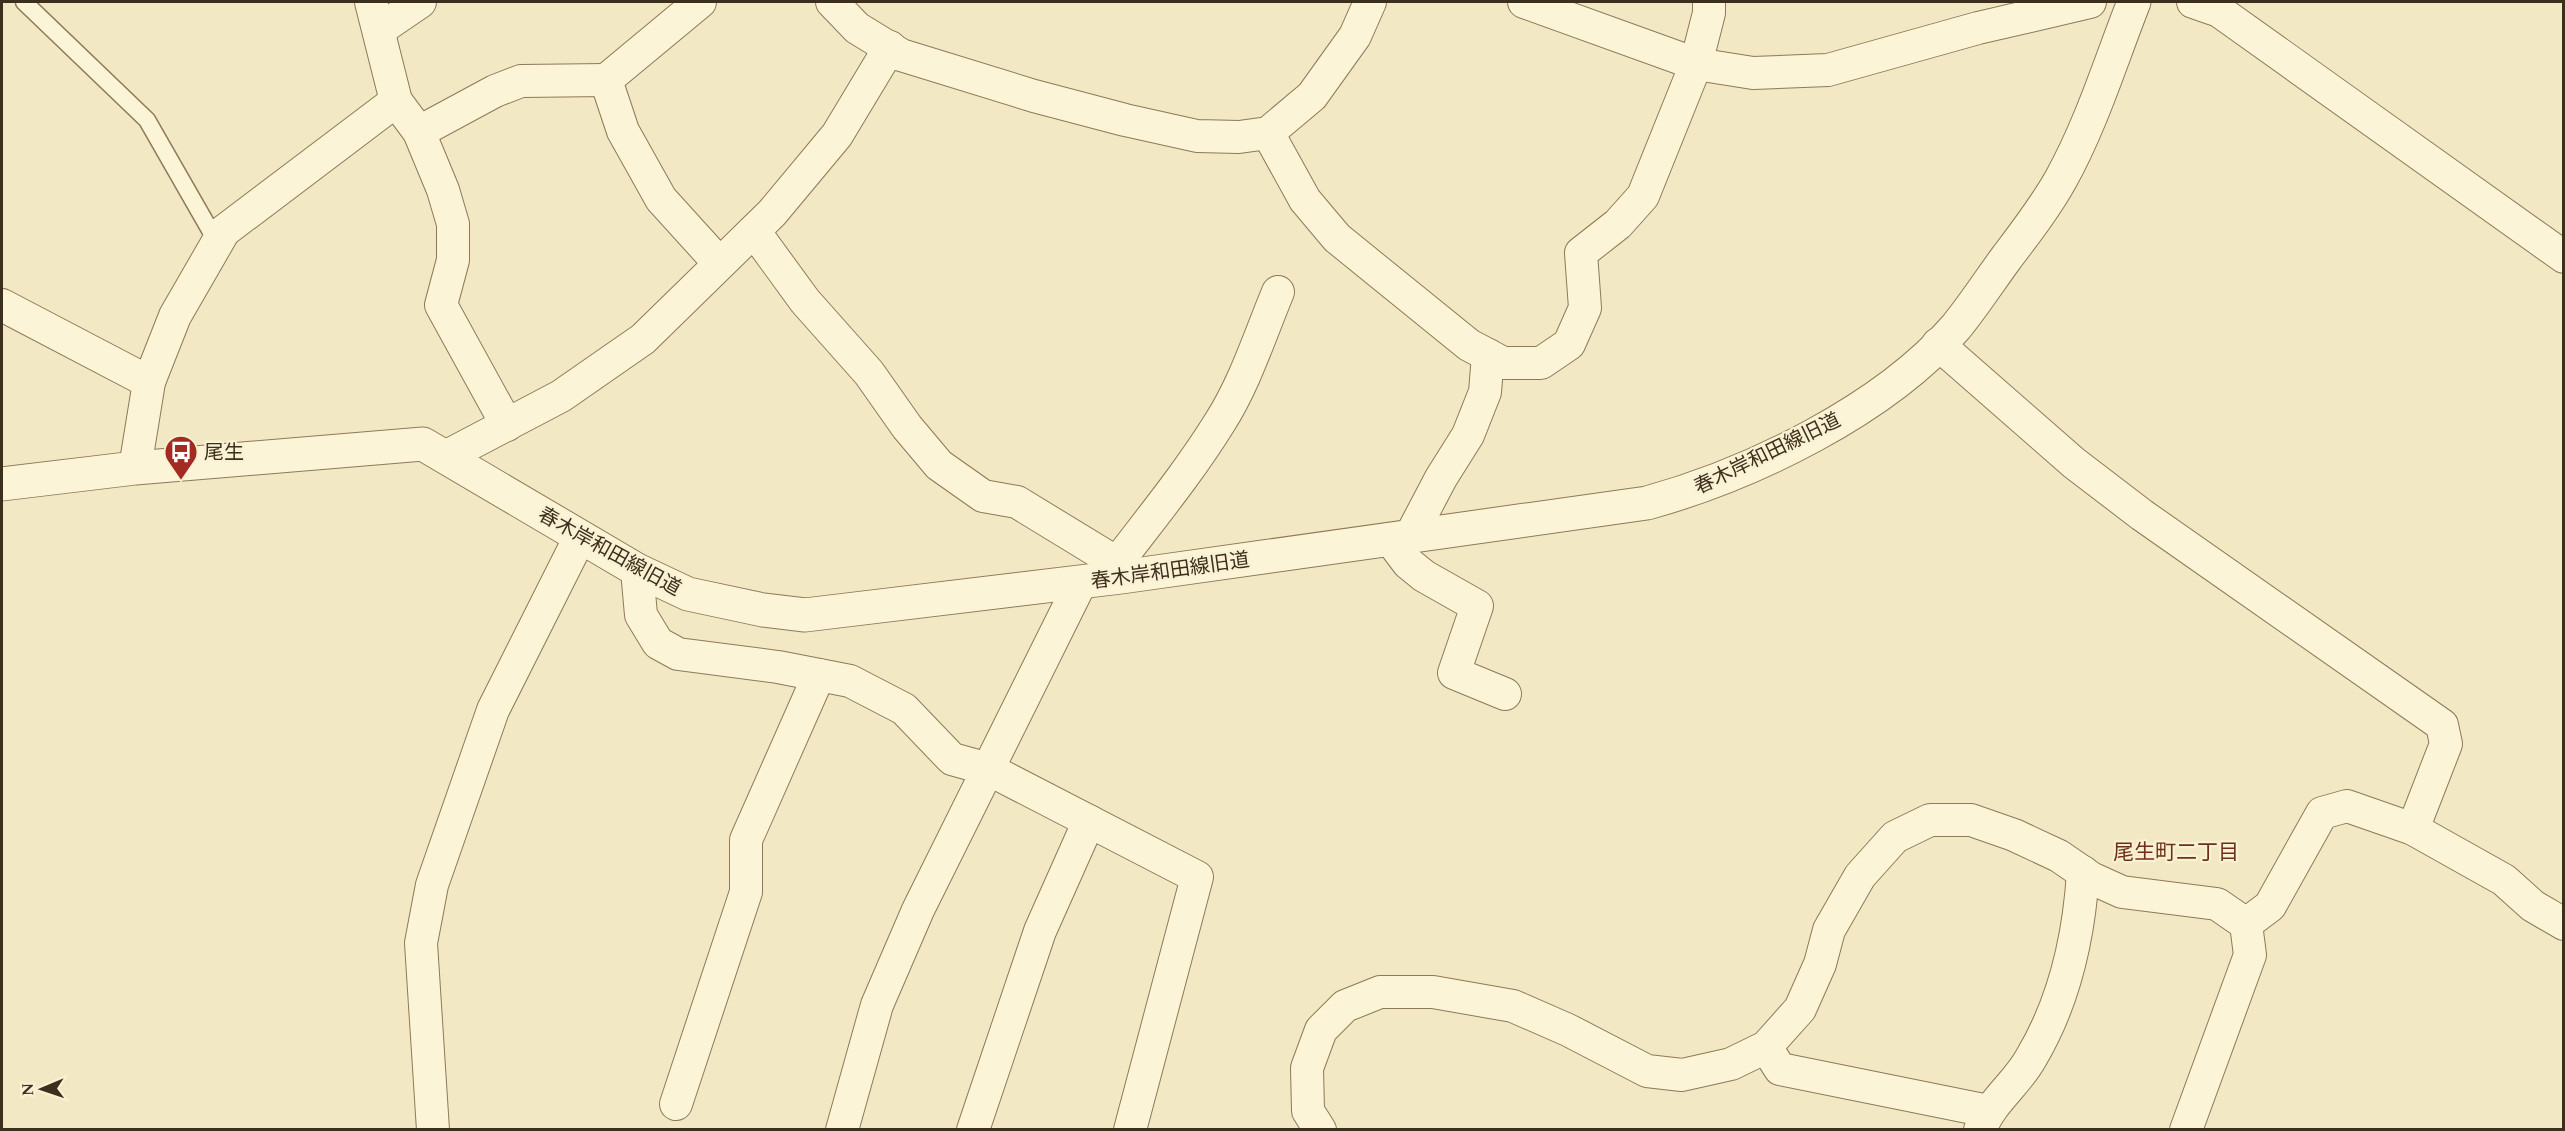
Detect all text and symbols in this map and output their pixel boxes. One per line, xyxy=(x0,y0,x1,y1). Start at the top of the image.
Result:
street label: 春木岸和田線旧道 xyxy=(1689,405,1846,502)
bus stop icon: 尾生 xyxy=(163,434,199,481)
place label: 尾生 xyxy=(204,438,244,468)
street label: 春木岸和田線旧道 xyxy=(532,500,687,604)
street label: 春木岸和田線旧道 xyxy=(1089,545,1251,597)
district label: 尾生町二丁目 xyxy=(2113,837,2239,869)
north arrow xyxy=(12,1059,72,1119)
text: N xyxy=(16,1083,40,1096)

